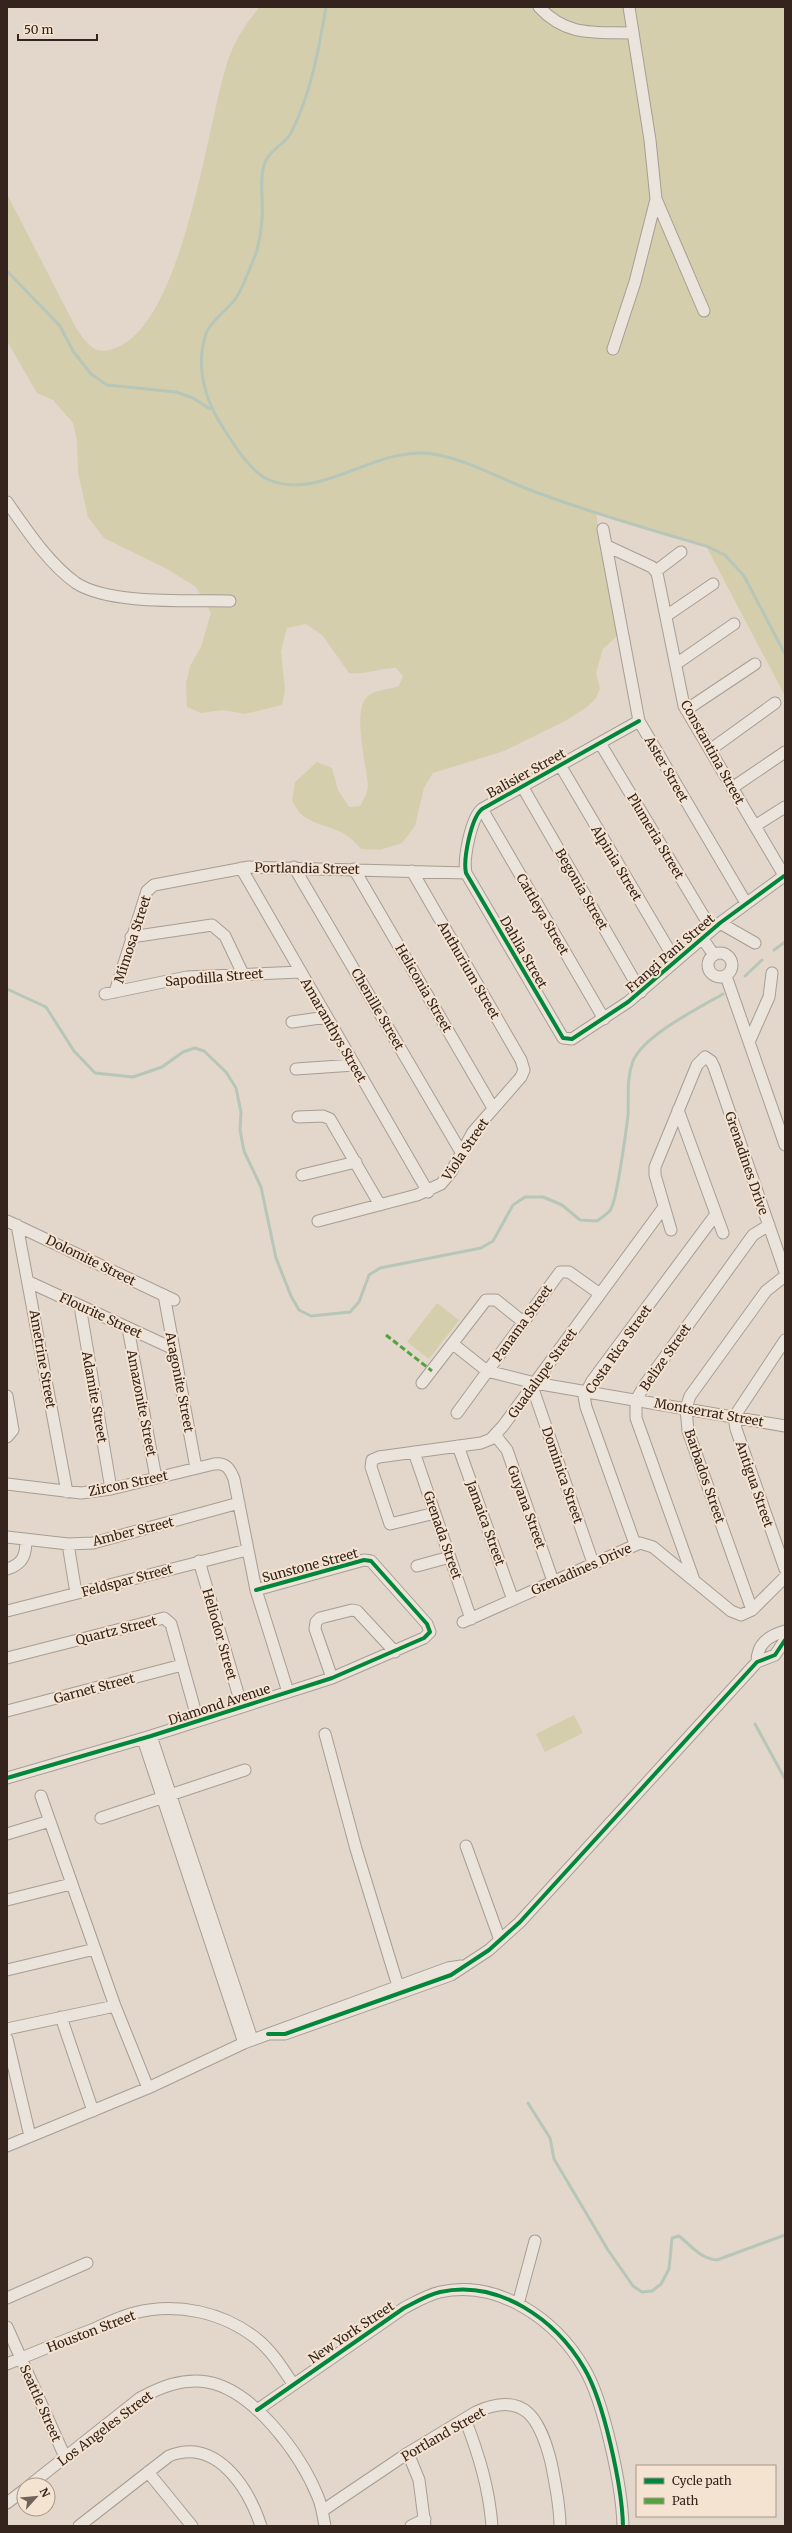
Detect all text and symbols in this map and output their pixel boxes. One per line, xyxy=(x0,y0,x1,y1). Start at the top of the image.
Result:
scale bar xyxy=(18,16,97,42)
text: 50 m xyxy=(24,22,53,37)
street label: Constantina Street xyxy=(677,697,748,807)
street label: Aster Street xyxy=(640,732,692,805)
street label: Balisier Street xyxy=(484,745,569,802)
street label: Plumeria Street xyxy=(623,790,688,882)
street label: Alpinia Street xyxy=(587,821,646,904)
street label: Begonia Street xyxy=(551,845,612,933)
street label: Portlandia Street xyxy=(254,859,360,878)
street label: Cattleya Street xyxy=(512,871,573,958)
street label: Mimosa Street xyxy=(110,893,155,985)
street label: Frangi Pani Street xyxy=(622,910,718,997)
street label: Dahlia Street xyxy=(496,913,551,991)
street label: Anthurium Street xyxy=(433,917,503,1022)
street label: Heliconia Street xyxy=(391,941,456,1035)
street label: Sapodilla Street xyxy=(164,965,264,990)
street label: Chenille Street xyxy=(347,965,408,1053)
street label: Amaranthys Street xyxy=(296,974,370,1085)
street label: Grenadines Drive xyxy=(721,1109,772,1217)
street label: Viola Street xyxy=(438,1115,492,1184)
street label: Dolomite Street xyxy=(43,1231,139,1290)
street label: Panama Street xyxy=(489,1282,556,1365)
street label: Flourite Street xyxy=(57,1289,145,1342)
street label: Costa Rica Street xyxy=(581,1302,655,1397)
street label: Ametrine Street xyxy=(25,1307,60,1410)
street label: Belize Street xyxy=(636,1320,695,1394)
street label: Guadalupe Street xyxy=(504,1325,581,1422)
street label: Aragonite Street xyxy=(161,1330,198,1434)
street label: Amazonite Street xyxy=(123,1347,160,1458)
street label: Adamite Street xyxy=(78,1349,111,1444)
street label: Montserrat Street xyxy=(653,1394,765,1430)
street label: Dominica Street xyxy=(538,1425,587,1526)
street label: Barbados Street xyxy=(680,1427,729,1526)
street label: Antigua Street xyxy=(731,1438,777,1530)
street label: Guyana Street xyxy=(504,1463,550,1551)
street label: Zircon Street xyxy=(87,1467,169,1500)
street label: Jamaica Street xyxy=(462,1477,509,1568)
street label: Grenada Street xyxy=(419,1489,466,1582)
street label: Amber Street xyxy=(90,1513,175,1550)
street label: Grenadines Drive xyxy=(528,1540,634,1599)
street label: Sunstone Street xyxy=(260,1544,360,1586)
street label: Feldspar Street xyxy=(80,1560,175,1601)
street label: Heliodor Street xyxy=(198,1586,241,1682)
street label: Quartz Street xyxy=(74,1612,158,1649)
street label: Garnet Street xyxy=(52,1670,136,1707)
street label: Diamond Avenue xyxy=(166,1680,273,1729)
street label: New York Street xyxy=(305,2297,397,2367)
street label: Houston Street xyxy=(44,2307,138,2356)
street label: Seattle Street xyxy=(16,2362,65,2445)
street label: Los Angeles Street xyxy=(54,2387,156,2470)
street label: Portland Street xyxy=(398,2403,488,2465)
legend xyxy=(636,2465,776,2517)
text: Cycle path xyxy=(672,2473,732,2488)
north arrow xyxy=(16,2477,56,2517)
text: N xyxy=(37,2485,53,2500)
text: Path xyxy=(672,2493,698,2508)

